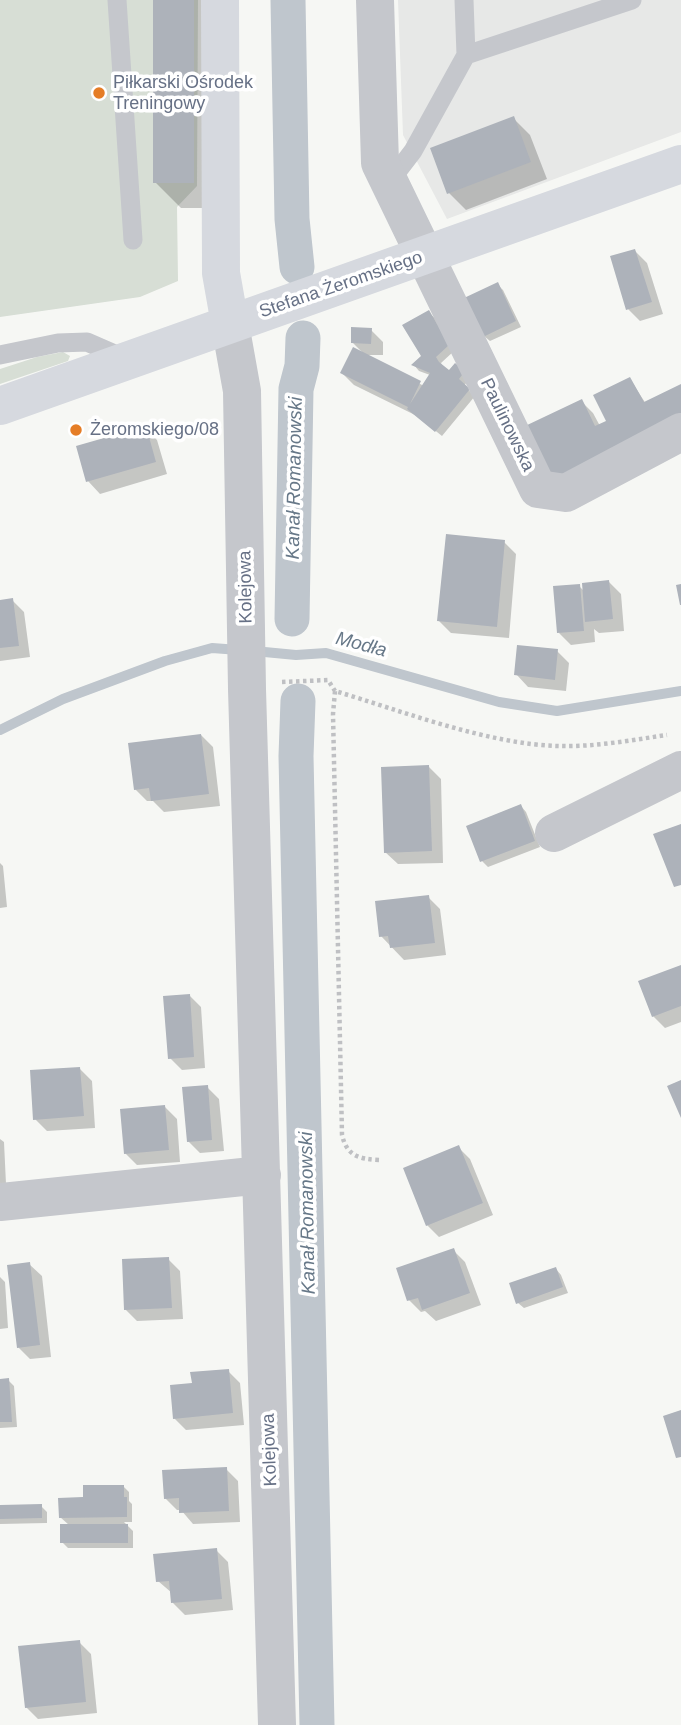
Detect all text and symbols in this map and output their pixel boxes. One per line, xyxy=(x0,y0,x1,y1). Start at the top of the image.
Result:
place label: Piłkarski Ośrodek Treningowy xyxy=(113,72,253,114)
marker: Piłkarski Ośrodek Treningowy xyxy=(91,85,107,101)
street label: Stefana Żeromskiego xyxy=(257,247,425,323)
street label: Paulinowska xyxy=(475,375,539,475)
water label: Kanał Romanowski xyxy=(282,396,308,560)
place label: Żeromskiego/08 xyxy=(90,419,219,441)
marker: Żeromskiego/08 xyxy=(68,422,84,438)
street label: Kolejowa xyxy=(235,550,257,624)
water label: Modła xyxy=(333,627,389,663)
water label: Kanał Romanowski xyxy=(295,1131,321,1295)
street label: Kolejowa xyxy=(258,1413,282,1487)

